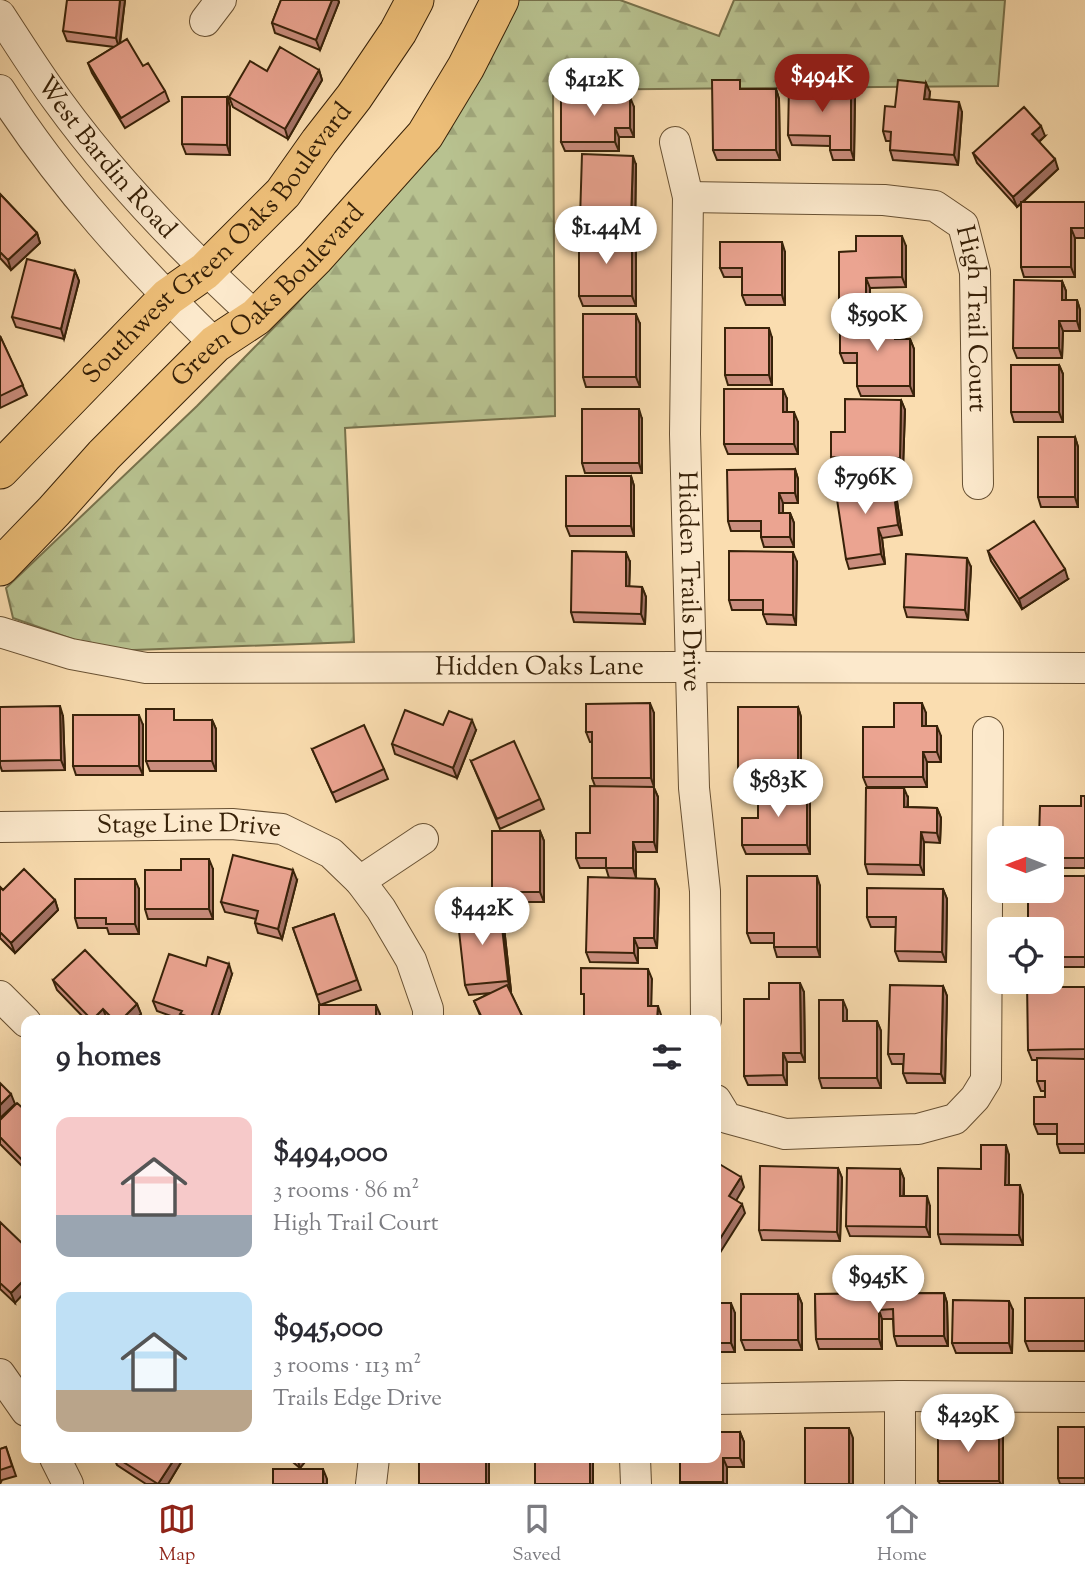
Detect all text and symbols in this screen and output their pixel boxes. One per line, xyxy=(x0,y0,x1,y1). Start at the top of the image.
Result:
pin: $494K xyxy=(773,54,871,114)
pin: $412K xyxy=(545,58,643,118)
text: $494K xyxy=(790,60,854,93)
text: $412K xyxy=(564,64,624,97)
street label: West Bardin Road xyxy=(27,69,185,248)
street label: Southwest Green Oaks Boulevard xyxy=(77,93,357,391)
street label: Green Oaks Boulevard xyxy=(165,196,369,396)
pin: $1.44M xyxy=(549,206,663,266)
text: $1.44M xyxy=(571,212,641,245)
street label: High Trail Court xyxy=(945,221,995,412)
pin: $590K xyxy=(828,294,926,353)
text: $590K xyxy=(847,299,907,332)
pin: $796K xyxy=(816,456,914,516)
text: $796K xyxy=(834,462,896,495)
street label: Hidden Trails Drive xyxy=(667,471,710,692)
street label: Hidden Oaks Lane xyxy=(435,649,644,686)
pin: $583K xyxy=(729,760,827,819)
text: $583K xyxy=(749,765,807,798)
street label: Stage Line Drive xyxy=(96,805,283,847)
north arrow xyxy=(987,826,1064,903)
map controls xyxy=(987,826,1064,994)
pin: $442K xyxy=(433,888,531,947)
text: $442K xyxy=(451,893,513,926)
button: locate xyxy=(987,917,1064,994)
text: 9 homes xyxy=(56,1036,161,1079)
icon: filters xyxy=(648,1038,686,1076)
text: $494,000 xyxy=(273,1132,388,1175)
icon: home xyxy=(112,1145,196,1229)
text: 3 rooms · 86 m² xyxy=(273,1175,419,1208)
text: High Trail Court xyxy=(273,1208,439,1241)
pin: $945K xyxy=(829,1256,927,1315)
text: $945K xyxy=(848,1261,908,1294)
text: $945,000 xyxy=(273,1307,383,1350)
icon: home xyxy=(112,1320,196,1404)
text: 3 rooms · 113 m² xyxy=(273,1350,421,1383)
text: Trails Edge Drive xyxy=(273,1383,442,1416)
pin: $429K xyxy=(919,1394,1017,1454)
text: $429K xyxy=(937,1400,999,1433)
tab: Map xyxy=(158,1500,196,1569)
tab: Saved xyxy=(512,1500,561,1569)
tab: Home xyxy=(877,1500,927,1569)

